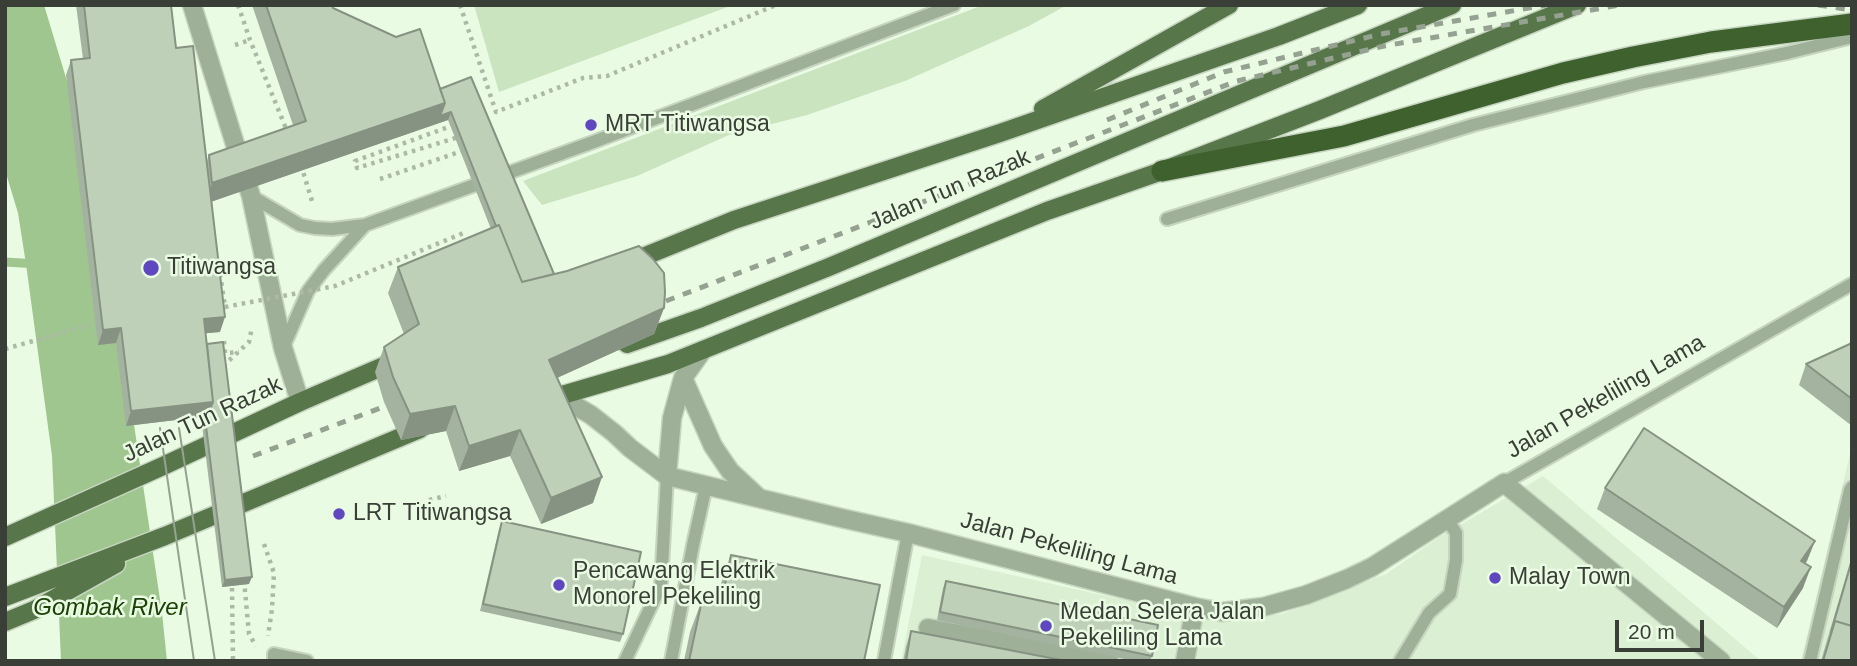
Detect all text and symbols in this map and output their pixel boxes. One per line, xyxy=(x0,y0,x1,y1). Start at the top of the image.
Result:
place label: MRT Titiwangsa xyxy=(605,111,770,139)
marker: MRT Titiwangsa xyxy=(583,117,599,133)
street label: Jalan Tun Razak xyxy=(866,144,1034,236)
place label: Titiwangsa xyxy=(167,254,276,282)
marker: Titiwangsa xyxy=(141,258,161,278)
street label: Jalan Pekeliling Lama xyxy=(1502,329,1710,465)
street label: Jalan Tun Razak xyxy=(119,371,287,469)
place label: LRT Titiwangsa xyxy=(353,500,512,528)
marker: LRT Titiwangsa xyxy=(331,506,347,522)
street label: Jalan Pekeliling Lama xyxy=(957,507,1181,591)
place label: Pencawang Elektrik Monorel Pekeliling xyxy=(573,558,775,612)
place label: Malay Town xyxy=(1509,564,1630,592)
marker: Malay Town xyxy=(1487,570,1503,586)
marker: Pencawang Elektrik Monorel Pekeliling xyxy=(551,577,567,593)
water label: Gombak River xyxy=(33,594,187,622)
place label: Medan Selera Jalan Pekeliling Lama xyxy=(1060,599,1265,653)
scale bar xyxy=(1619,606,1708,650)
marker: Medan Selera Jalan Pekeliling Lama xyxy=(1038,618,1054,634)
text: 20 m xyxy=(1628,620,1675,643)

